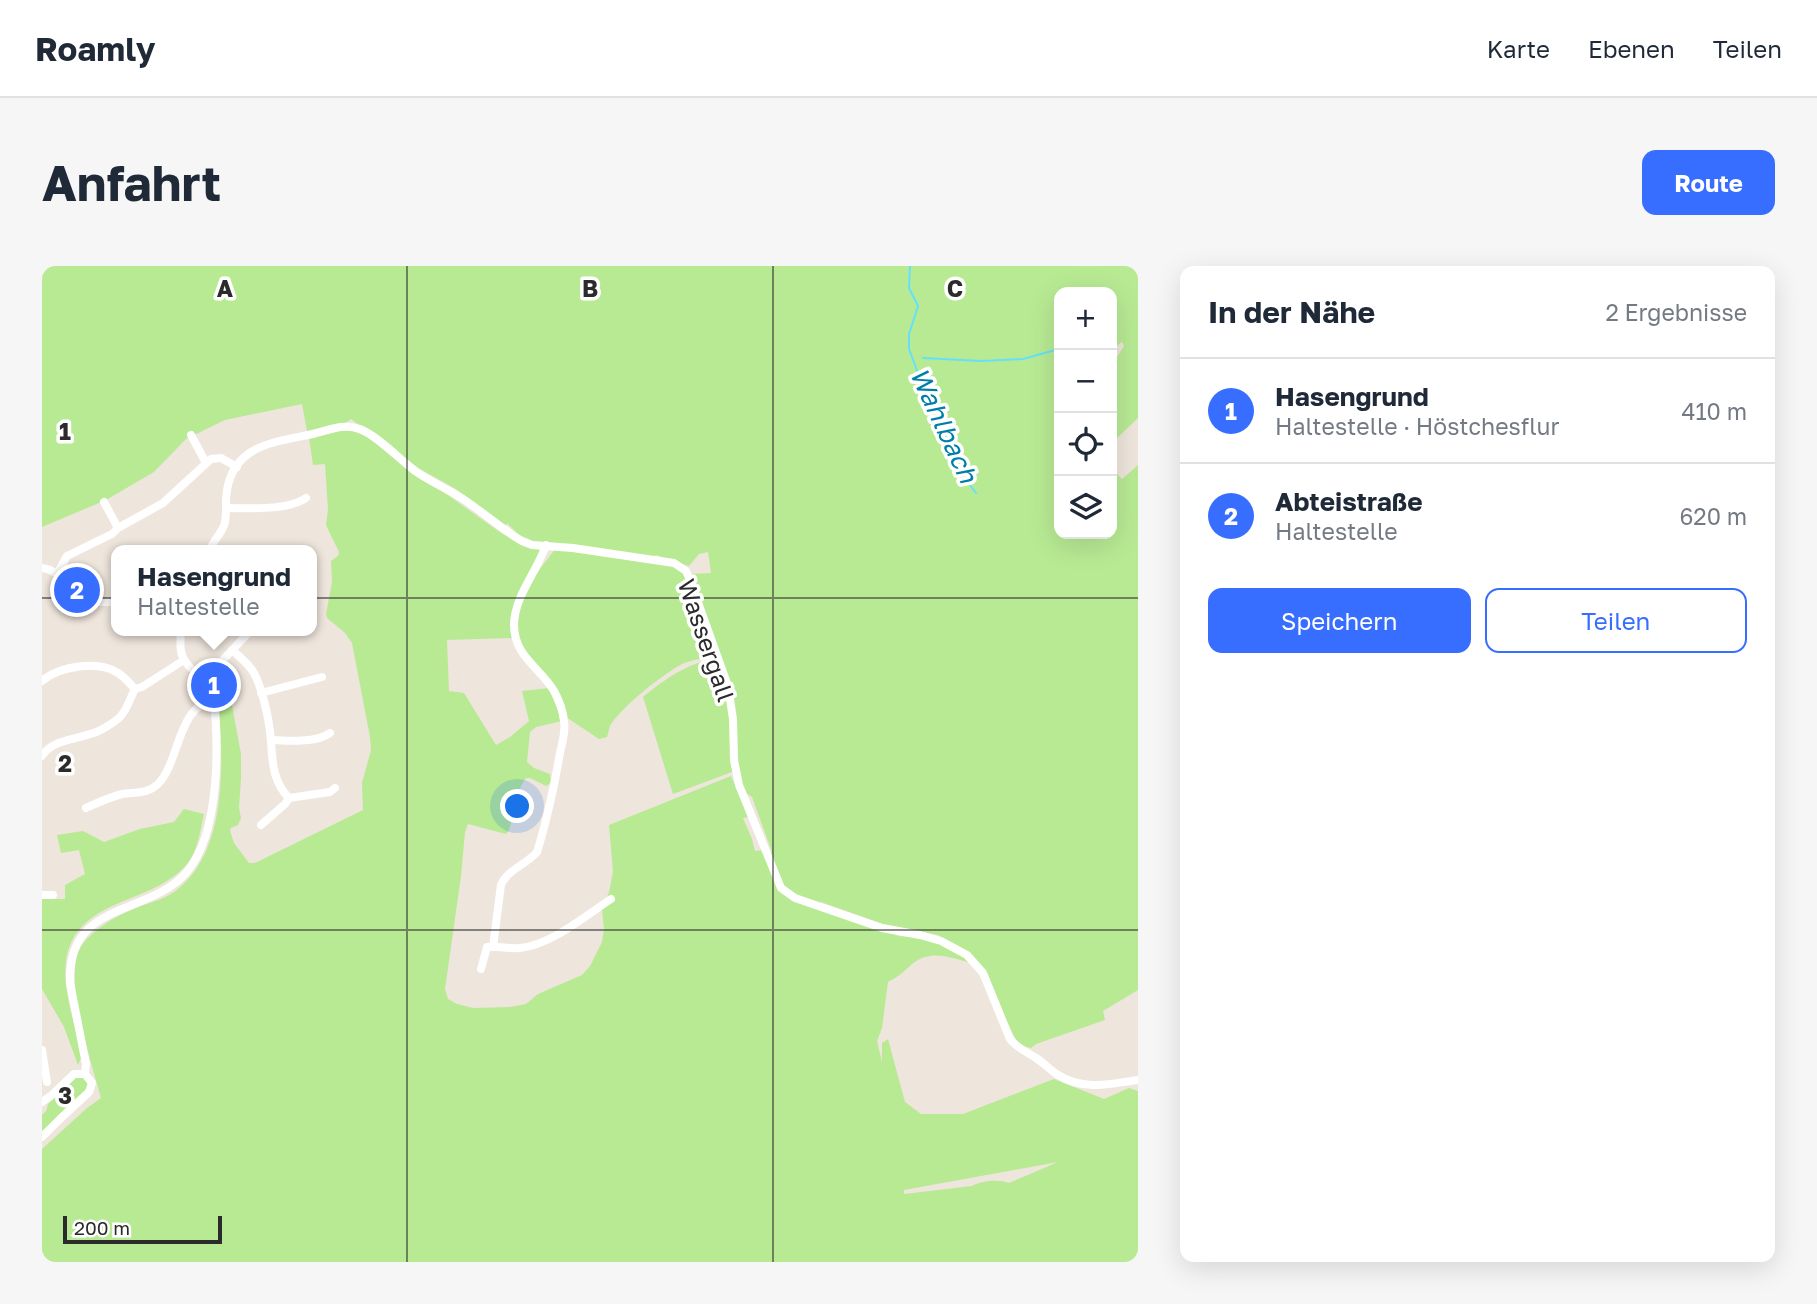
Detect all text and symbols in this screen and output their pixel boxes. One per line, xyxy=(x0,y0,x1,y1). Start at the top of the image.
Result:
text: Roamly xyxy=(35,29,155,68)
text: Karte xyxy=(1487,34,1550,63)
text: Ebenen xyxy=(1588,34,1675,63)
text: Teilen xyxy=(1713,34,1782,63)
button: Route xyxy=(1642,150,1775,215)
text: Anfahrt xyxy=(42,153,221,212)
text: A xyxy=(217,274,234,302)
text: B xyxy=(582,274,598,302)
text: C xyxy=(947,274,963,302)
map controls xyxy=(1054,287,1117,539)
button: + xyxy=(1054,287,1117,350)
text: In der Nähe xyxy=(1208,294,1375,330)
text: 2 Ergebnisse xyxy=(1605,298,1747,326)
button: − xyxy=(1054,350,1117,413)
water label: Wahlbach xyxy=(904,362,985,489)
text: Hasengrund xyxy=(1275,381,1429,412)
text: 1 xyxy=(1225,397,1237,425)
text: 410 m xyxy=(1681,397,1747,425)
text: Haltestelle · Höstchesflur xyxy=(1275,412,1559,440)
button: locate xyxy=(1054,413,1117,476)
text: 1 xyxy=(59,417,71,445)
button: layers xyxy=(1054,476,1117,539)
text: Abteistraße xyxy=(1275,486,1423,517)
text: 2 xyxy=(1224,502,1238,530)
text: 620 m xyxy=(1679,502,1747,530)
text: Haltestelle xyxy=(1275,517,1397,545)
popup xyxy=(111,545,317,636)
text: Hasengrund xyxy=(137,561,291,592)
pin: 2 xyxy=(54,564,100,616)
street label: Wassergall xyxy=(672,575,742,705)
button: Speichern xyxy=(1208,588,1471,653)
button: Teilen xyxy=(1485,588,1747,653)
text: Haltestelle xyxy=(137,592,260,620)
pin: 1 xyxy=(191,659,237,711)
text: 2 xyxy=(58,749,72,777)
your location xyxy=(500,789,534,823)
text: 3 xyxy=(58,1081,72,1109)
scale bar xyxy=(63,1213,222,1245)
text: 200 m xyxy=(74,1216,130,1239)

